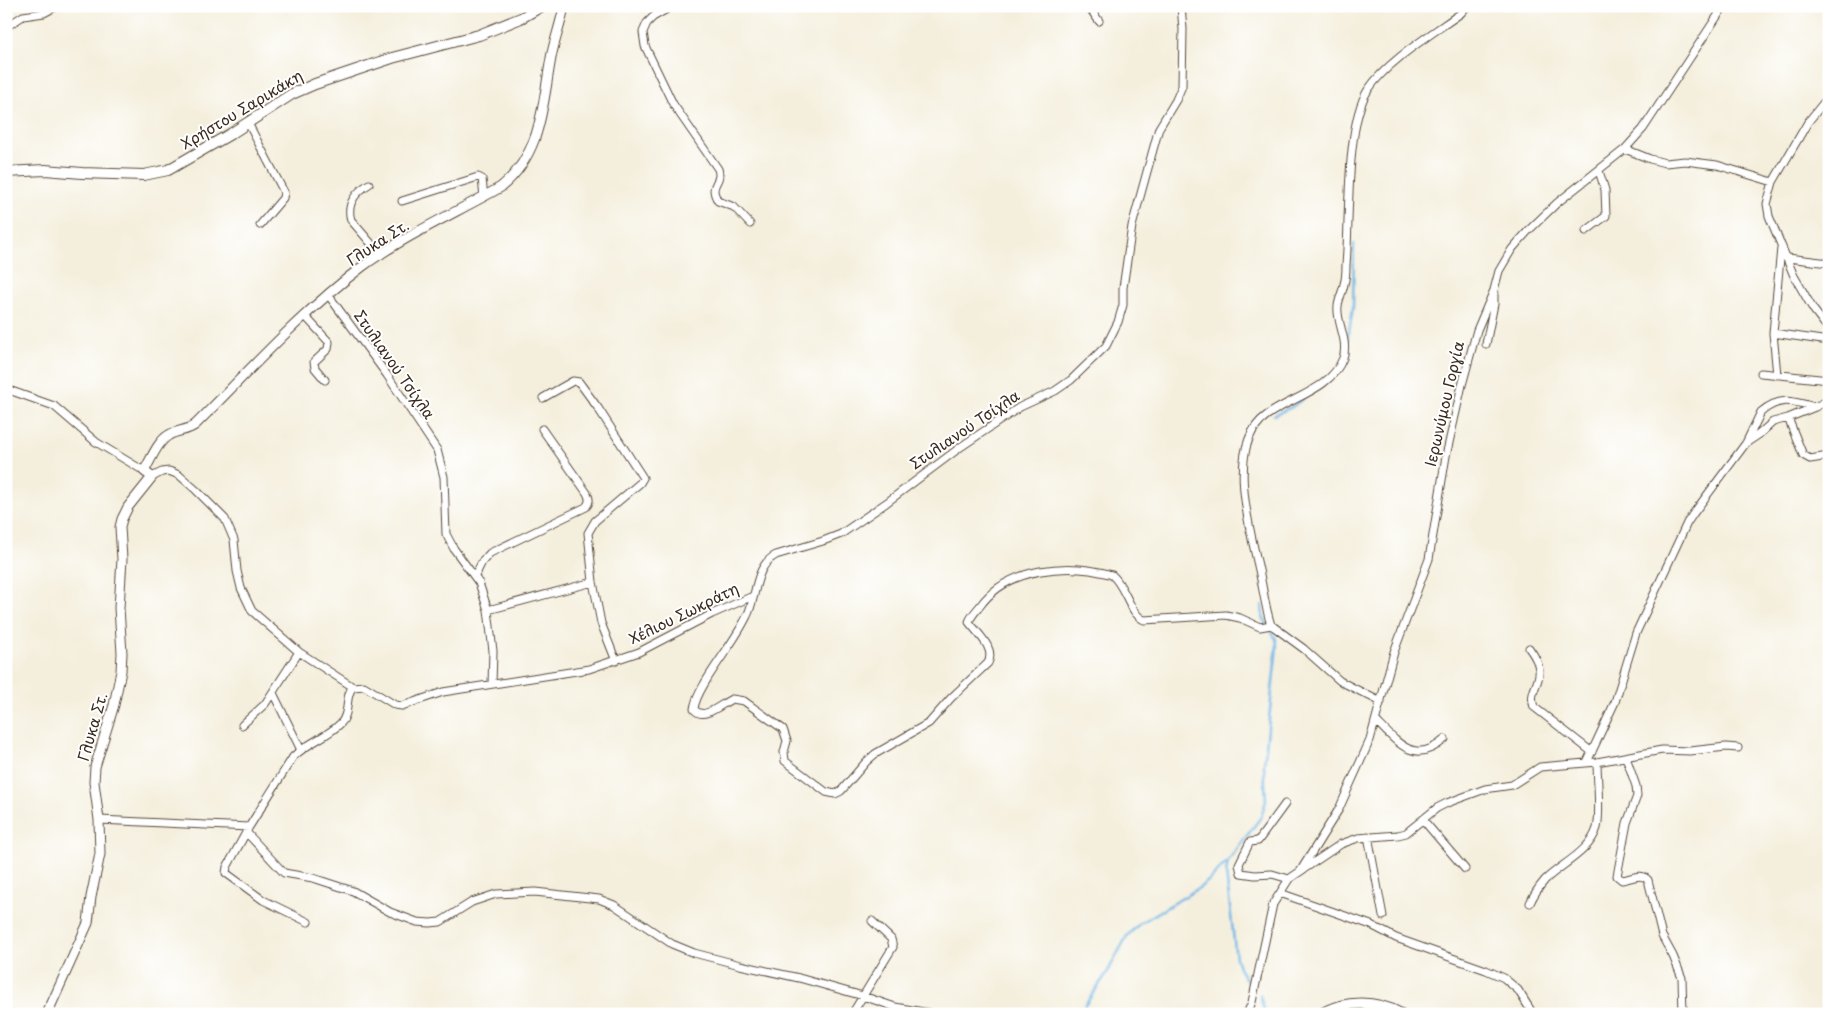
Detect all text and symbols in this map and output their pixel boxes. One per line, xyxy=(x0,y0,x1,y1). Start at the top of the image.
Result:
street label: Χρήστου Σαρικάκη xyxy=(176,63,307,154)
street label: Γλυκα Στ. xyxy=(341,213,413,271)
street label: Στυλιανού Τσίχλα xyxy=(349,305,442,423)
street label: Ιερωνύμου Γοργία xyxy=(1418,339,1469,469)
street label: Στυλιανού Τσίχλα xyxy=(905,383,1024,474)
street label: Χέλιου Σωκράτη xyxy=(625,576,742,649)
street label: Γλυκα Στ. xyxy=(71,690,112,764)

